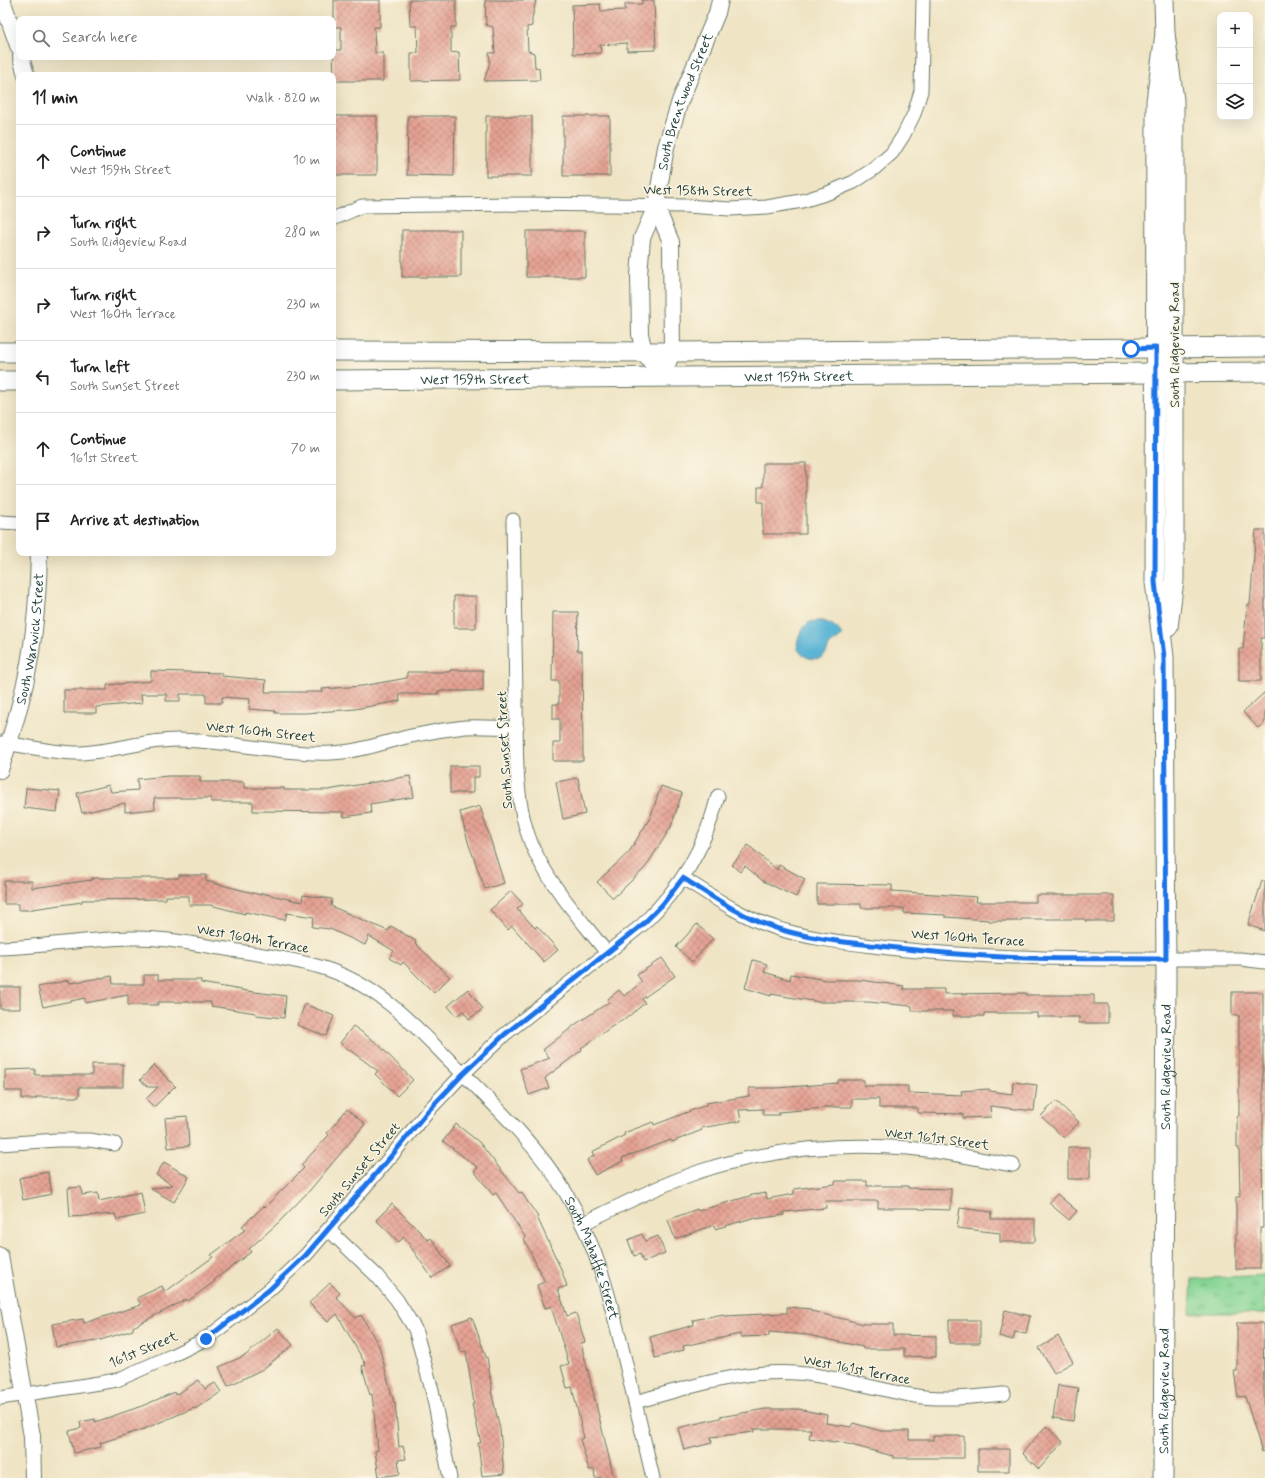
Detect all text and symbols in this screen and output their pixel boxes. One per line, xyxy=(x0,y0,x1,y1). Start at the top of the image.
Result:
map controls xyxy=(1217,12,1253,120)
button: + xyxy=(1217,12,1253,48)
search box xyxy=(16,16,336,60)
icon: search xyxy=(30,27,52,49)
text: Search here xyxy=(62,28,138,48)
street label: South Brentwood Street xyxy=(654,30,718,172)
button: − xyxy=(1217,48,1253,84)
button: layers xyxy=(1217,84,1253,120)
text: 11 min xyxy=(32,87,78,109)
text: Walk · 820 m xyxy=(246,90,320,107)
text: Continue xyxy=(70,142,126,162)
icon: ahead xyxy=(32,150,54,172)
text: 10 m xyxy=(293,152,320,169)
text: West 159th Street xyxy=(70,162,171,179)
street label: West 158th Street xyxy=(643,181,754,201)
text: Turn right xyxy=(70,214,137,234)
icon: right xyxy=(32,222,54,244)
text: 280 m xyxy=(285,224,320,241)
text: South Ridgeview Road xyxy=(70,234,187,251)
street label: South Ridgeview Road xyxy=(1166,282,1185,408)
text: Turn right xyxy=(70,286,137,306)
icon: right xyxy=(32,294,54,316)
text: 230 m xyxy=(286,296,320,313)
text: West 160th Terrace xyxy=(70,306,176,323)
route start xyxy=(1122,340,1140,358)
text: Turn left xyxy=(70,358,130,378)
icon: left xyxy=(32,366,54,388)
text: 230 m xyxy=(286,368,320,385)
street label: West 159th Street xyxy=(744,368,854,386)
street label: West 159th Street xyxy=(420,370,531,389)
text: South Sunset Street xyxy=(70,378,180,395)
text: Continue xyxy=(70,430,126,450)
icon: ahead xyxy=(32,438,54,460)
text: 70 m xyxy=(291,440,320,457)
text: 161st Street xyxy=(70,450,138,467)
icon: arrive xyxy=(32,510,54,532)
text: Arrive at destination xyxy=(70,511,199,531)
street label: South Warwick Street xyxy=(12,572,48,707)
street label: South Sunset Street xyxy=(493,691,517,809)
street label: West 160th Street xyxy=(205,717,318,747)
street label: West 160th Terrace xyxy=(195,920,311,958)
street label: West 160th Terrace xyxy=(910,925,1026,951)
street label: South Ridgeview Road xyxy=(1157,1004,1176,1130)
street label: South Sunset Street xyxy=(315,1119,405,1221)
street label: West 161st Street xyxy=(883,1124,991,1154)
street label: South Mahaffie Street xyxy=(560,1193,623,1323)
street label: 161st Street xyxy=(106,1327,181,1372)
street label: South Ridgeview Road xyxy=(1155,1328,1174,1454)
route end xyxy=(197,1330,215,1348)
street label: West 161st Terrace xyxy=(802,1351,912,1389)

